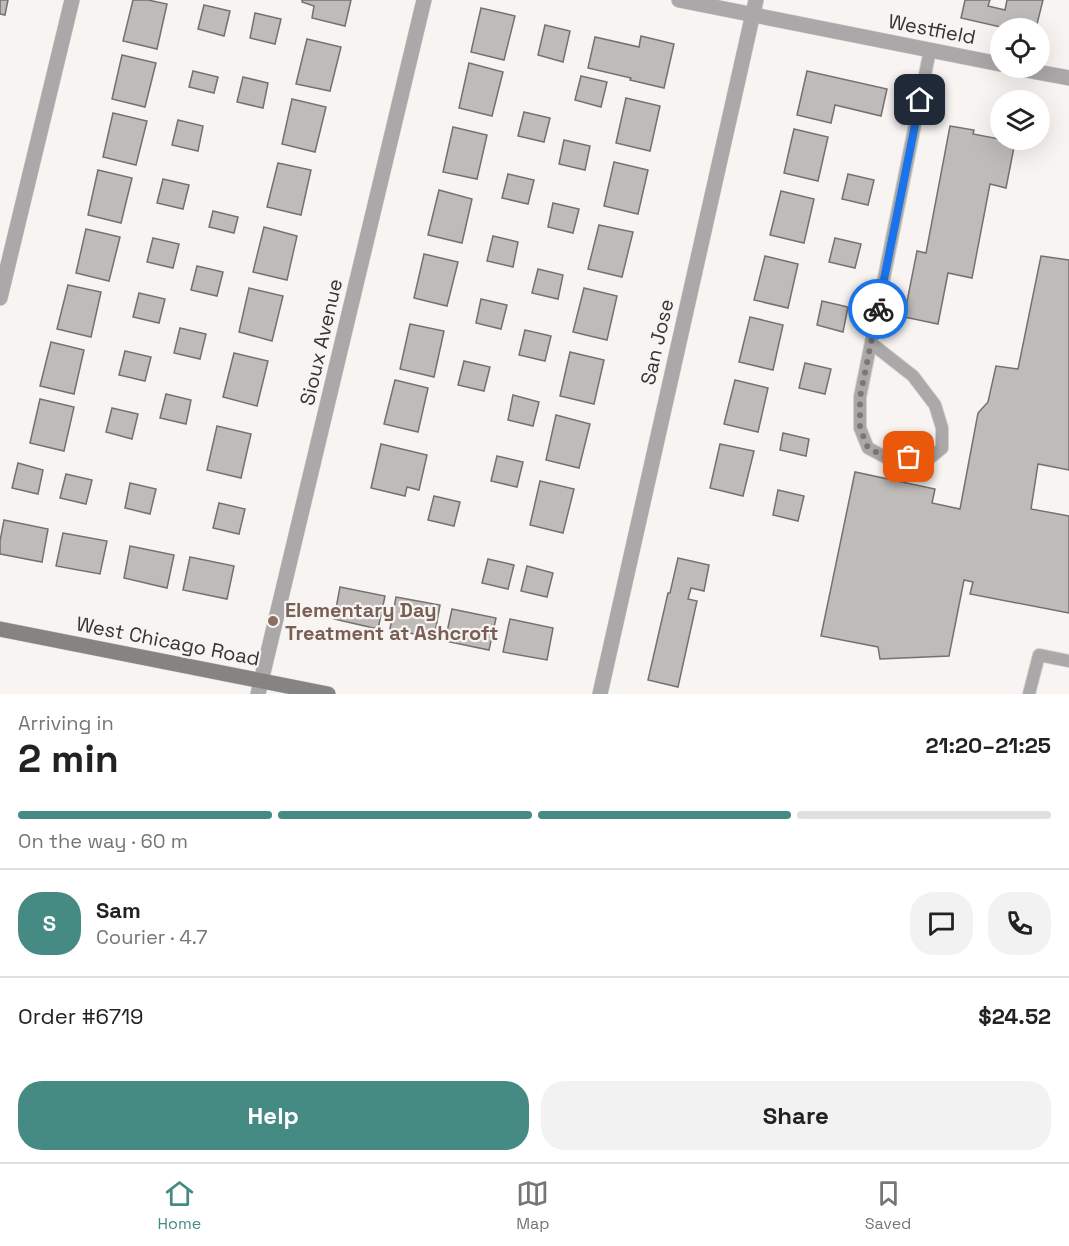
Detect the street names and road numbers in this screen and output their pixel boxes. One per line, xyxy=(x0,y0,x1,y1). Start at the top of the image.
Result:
street label: Westfield xyxy=(886,8,978,50)
street label: Sioux Avenue xyxy=(294,276,348,408)
street label: San Jose xyxy=(635,297,679,387)
street label: West Chicago Road xyxy=(74,610,262,672)

